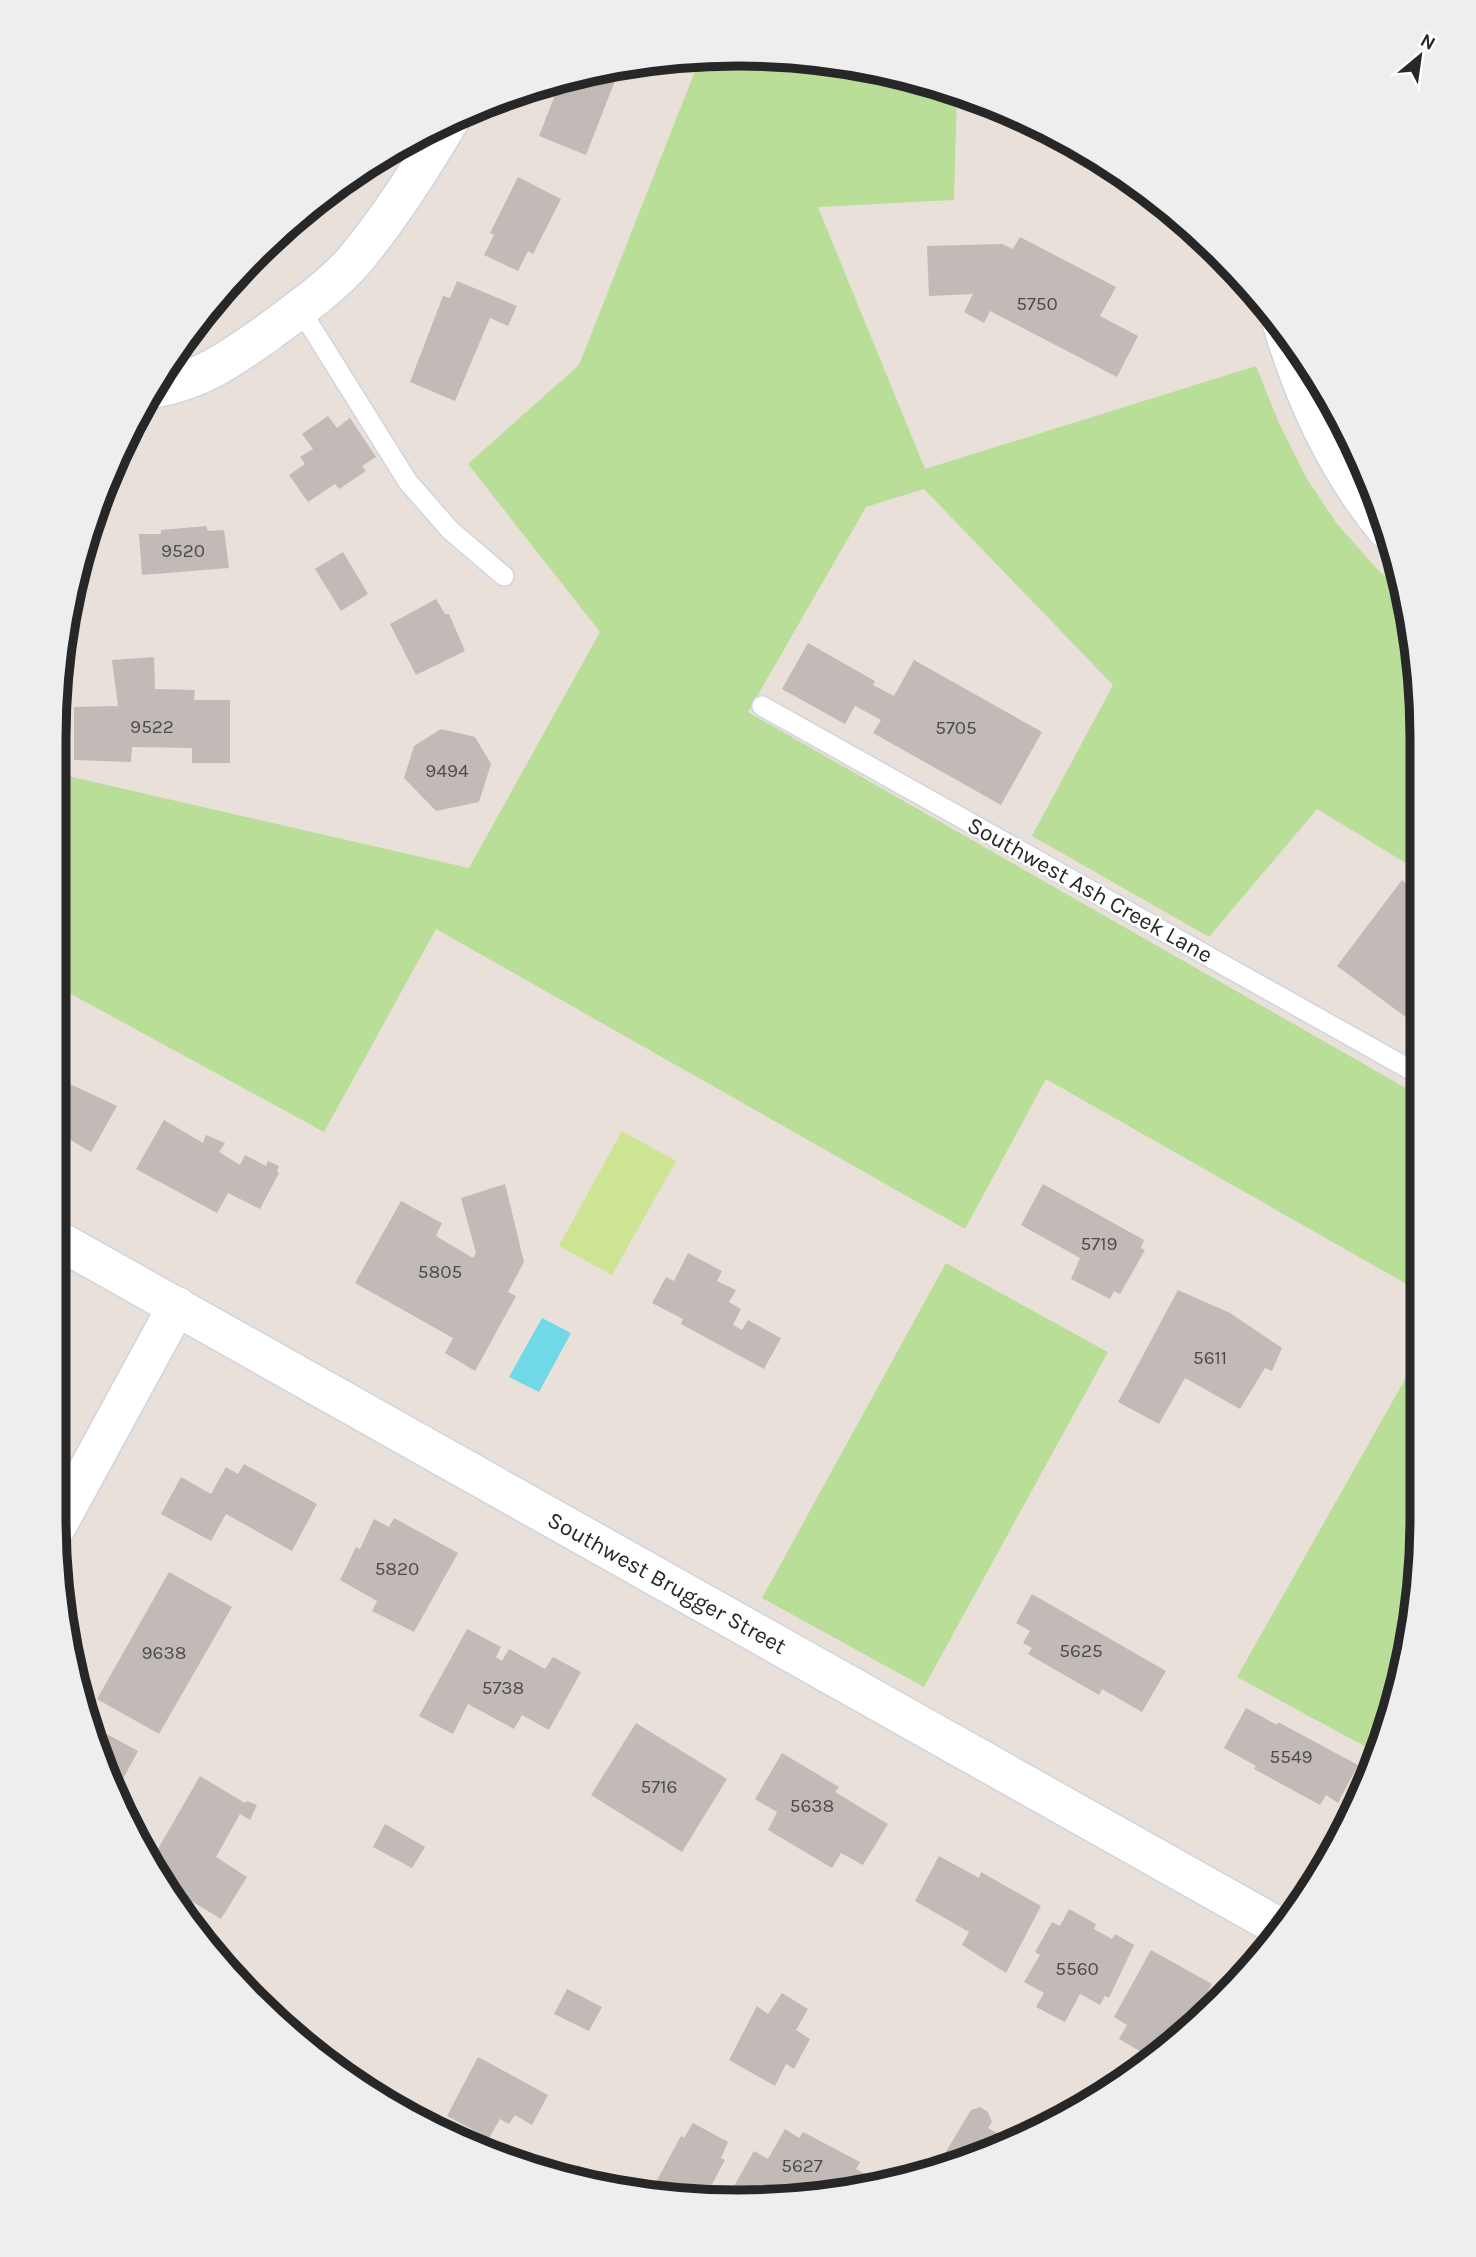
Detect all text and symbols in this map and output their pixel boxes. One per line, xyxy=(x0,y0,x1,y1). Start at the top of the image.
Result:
north arrow xyxy=(1385,21,1455,91)
text: N xyxy=(1416,29,1439,55)
house number: 5750 xyxy=(1016,293,1058,315)
house number: 9520 xyxy=(161,540,205,562)
house number: 9522 xyxy=(130,716,174,738)
house number: 5705 xyxy=(935,717,977,739)
house number: 9494 xyxy=(425,760,469,782)
street label: Southwest Ash Creek Lane xyxy=(963,811,1217,969)
house number: 5719 xyxy=(1081,1233,1117,1255)
house number: 5805 xyxy=(418,1261,462,1283)
house number: 5611 xyxy=(1193,1347,1227,1369)
street label: Southwest Brugger Street xyxy=(543,1506,791,1660)
house number: 5820 xyxy=(375,1558,419,1580)
house number: 5625 xyxy=(1059,1640,1103,1662)
house number: 9638 xyxy=(142,1642,186,1664)
house number: 5738 xyxy=(482,1677,524,1699)
house number: 5549 xyxy=(1269,1746,1313,1768)
house number: 5716 xyxy=(641,1776,677,1798)
house number: 5638 xyxy=(790,1795,834,1817)
house number: 5560 xyxy=(1055,1958,1099,1980)
house number: 5627 xyxy=(781,2155,823,2177)

